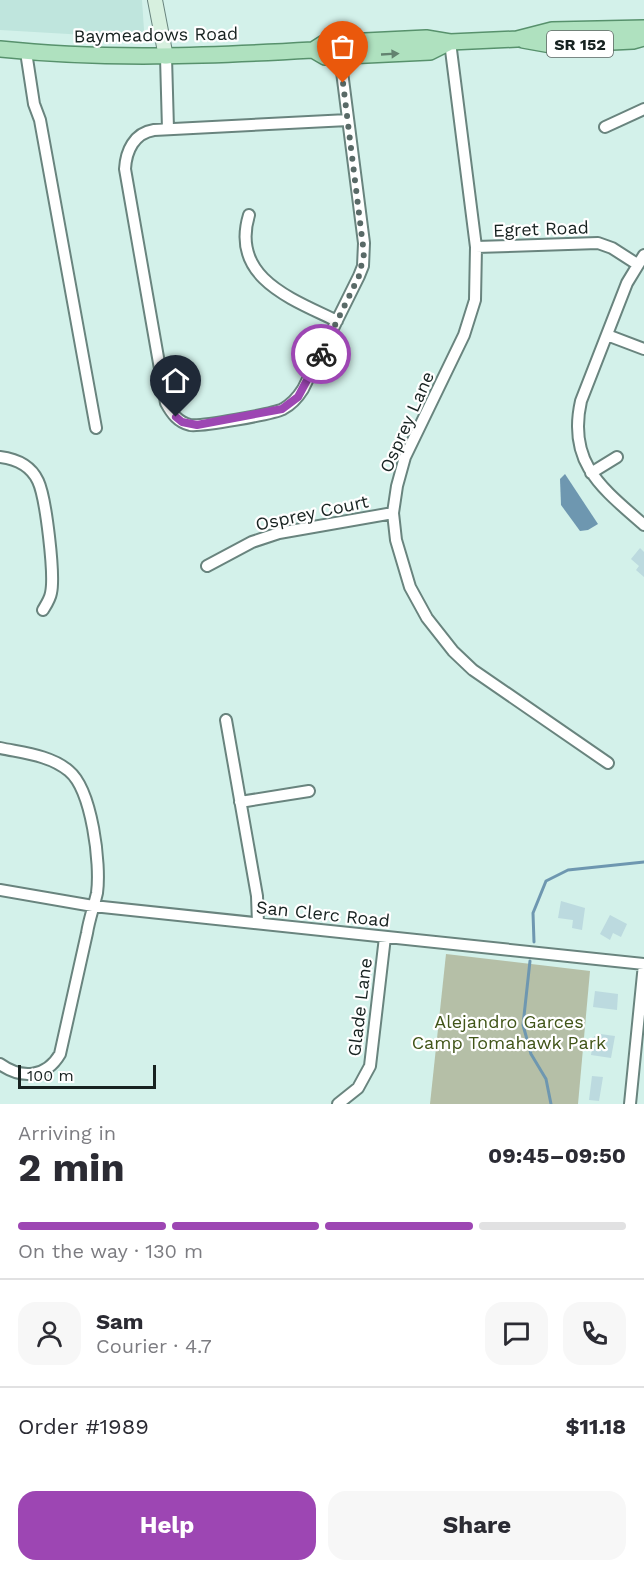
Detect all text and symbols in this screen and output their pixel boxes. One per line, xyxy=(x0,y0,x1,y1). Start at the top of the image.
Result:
pin xyxy=(317,21,368,83)
street label: Baymeadows Road xyxy=(73,23,238,46)
icon: bag xyxy=(326,30,359,63)
road number: SR 152 xyxy=(547,31,613,57)
one-way arrow xyxy=(381,49,400,58)
street label: Egret Road xyxy=(493,216,589,241)
courier xyxy=(291,324,351,384)
icon: bike xyxy=(305,338,338,371)
pin xyxy=(150,355,201,417)
icon: home xyxy=(159,364,192,397)
street label: Osprey Lane xyxy=(375,368,438,476)
street label: Osprey Court xyxy=(254,490,371,535)
street label: San Clerc Road xyxy=(255,896,391,931)
street label: Glade Lane xyxy=(343,957,376,1057)
park label: Alejandro Garces Camp Tomahawk Park xyxy=(412,1011,606,1053)
scale bar xyxy=(18,1062,156,1090)
text: 100 m xyxy=(27,1066,74,1085)
text: Arriving in xyxy=(18,1121,116,1145)
text: 09:45–09:50 xyxy=(488,1143,626,1168)
text: 2 min xyxy=(18,1145,125,1190)
text: On the way · 130 m xyxy=(18,1239,203,1263)
button: person xyxy=(18,1302,81,1365)
button: chat xyxy=(485,1302,548,1365)
button: phone xyxy=(563,1302,626,1365)
text: Sam xyxy=(96,1309,144,1334)
text: Courier · 4.7 xyxy=(96,1334,212,1358)
text: Order #1989 xyxy=(18,1414,149,1439)
text: $11.18 xyxy=(566,1414,626,1439)
button: Help xyxy=(18,1491,316,1560)
button: Share xyxy=(328,1491,626,1560)

